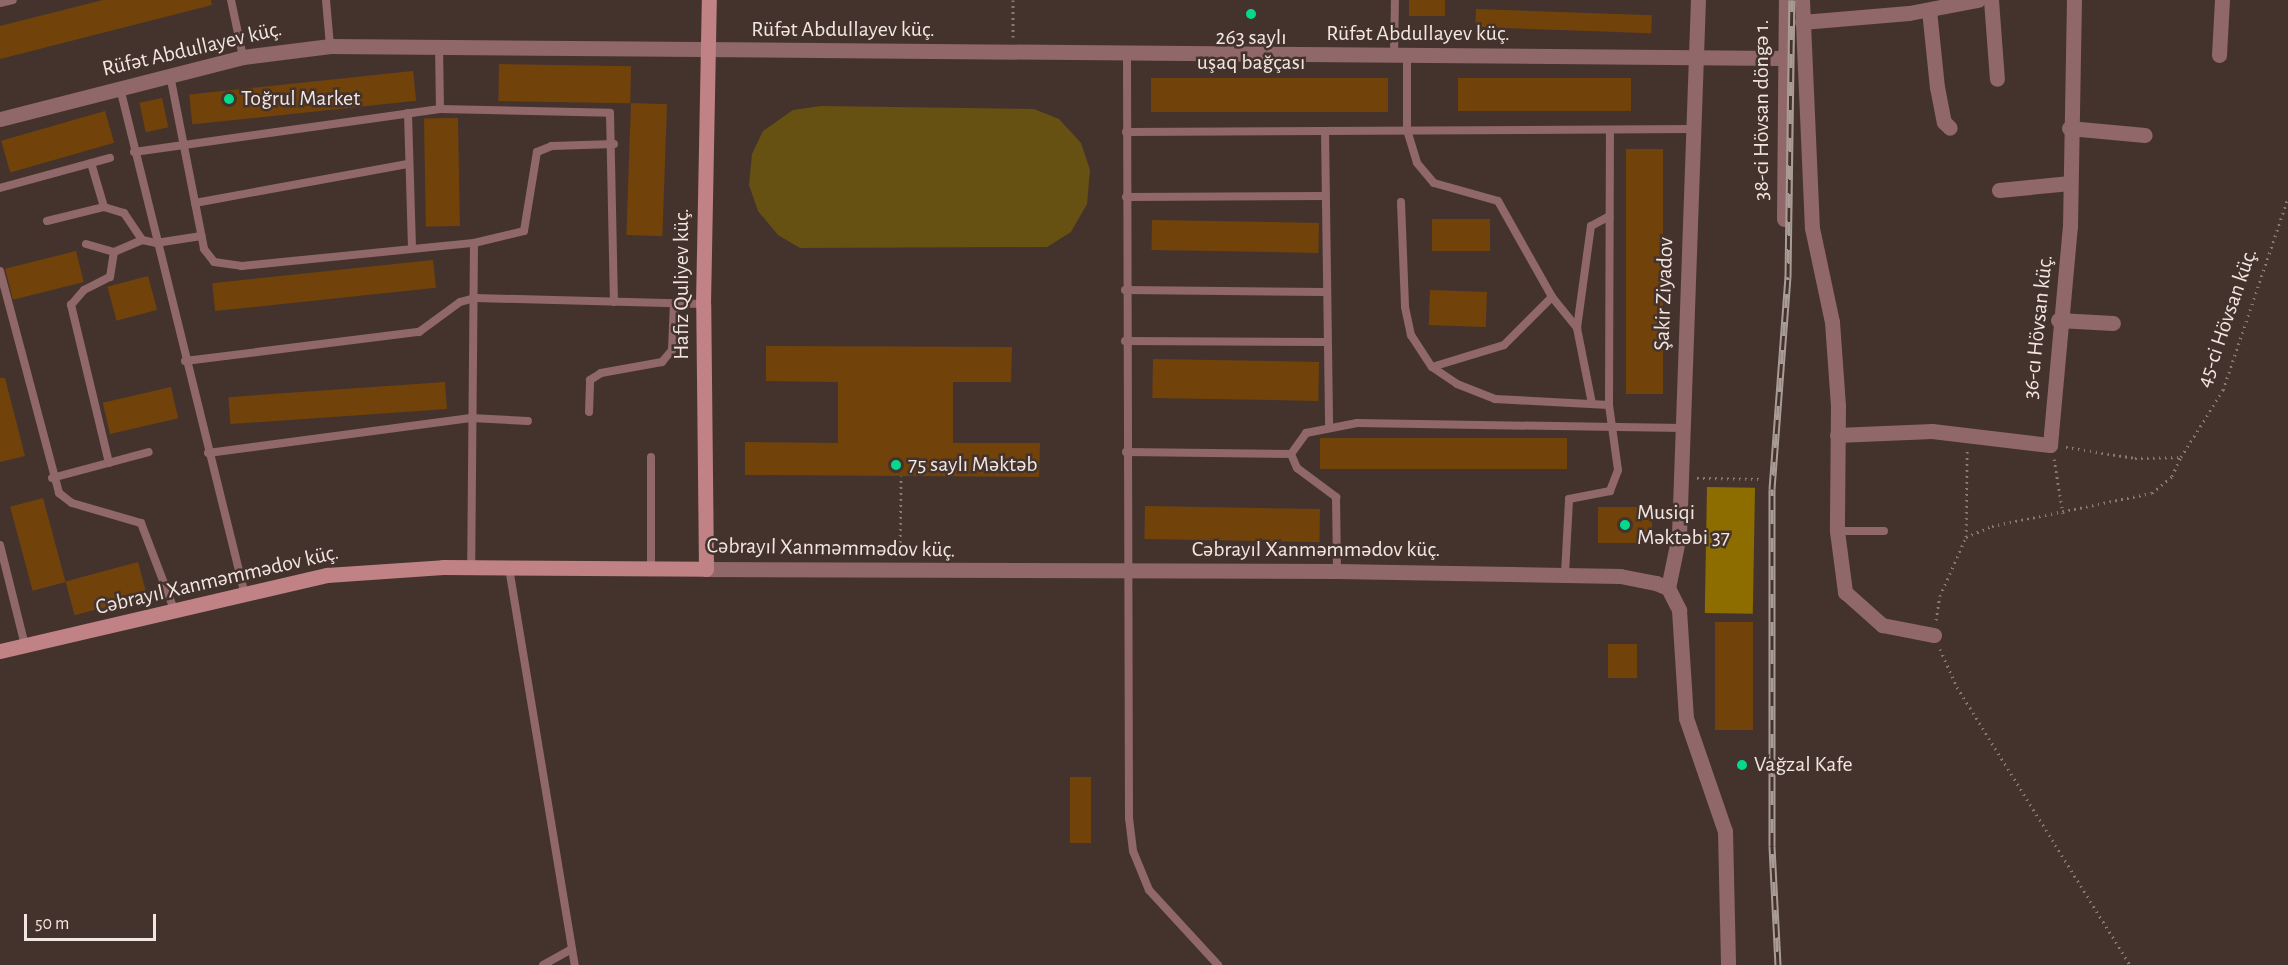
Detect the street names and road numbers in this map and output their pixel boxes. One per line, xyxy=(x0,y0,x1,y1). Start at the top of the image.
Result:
street label: Rüfət Abdullayev küç. xyxy=(100,15,284,83)
street label: Rüfət Abdullayev küç. xyxy=(751,17,935,43)
street label: 38-ci Hövsan döngə 1. xyxy=(1749,19,1775,201)
street label: Rüfət Abdullayev küç. xyxy=(1326,21,1510,47)
street label: Hafiz Quliyev küç. xyxy=(669,208,695,360)
street label: Şakir Ziyadov xyxy=(1649,237,1679,351)
street label: 45-ci Hövsan küç. xyxy=(2191,245,2263,391)
street label: 36-cı Hövsan küç. xyxy=(2017,253,2059,401)
street label: Cəbrayıl Xanməmmədov küç. xyxy=(706,533,956,563)
street label: Cəbrayıl Xanməmmədov küç. xyxy=(1192,537,1440,563)
street label: Cəbrayıl Xanməmmədov küç. xyxy=(93,539,341,621)

